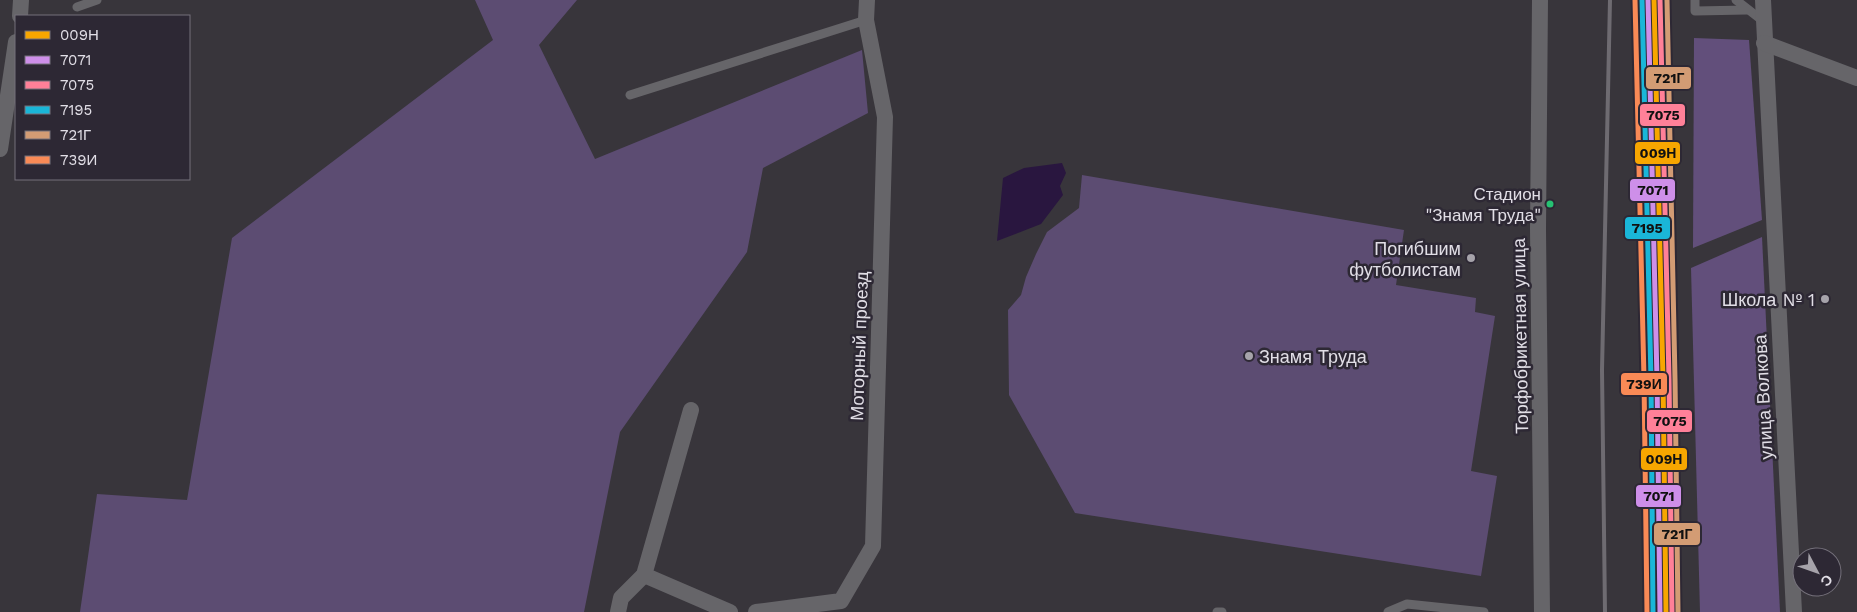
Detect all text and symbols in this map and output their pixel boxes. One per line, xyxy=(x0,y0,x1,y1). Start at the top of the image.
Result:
legend xyxy=(15,15,190,180)
text: 009Н xyxy=(60,26,99,44)
text: 7071 xyxy=(60,51,91,69)
line badge: 721Г xyxy=(1645,66,1692,90)
text: 721Г xyxy=(1654,70,1684,86)
text: 7075 xyxy=(60,76,94,94)
text: 7195 xyxy=(60,101,92,119)
line badge: 7075 xyxy=(1639,103,1686,127)
text: 7075 xyxy=(1646,107,1680,123)
text: 721Г xyxy=(60,126,91,144)
line badge: 009Н xyxy=(1634,141,1681,165)
text: 009Н xyxy=(1640,145,1676,161)
text: 739И xyxy=(60,151,97,169)
line badge: 7071 xyxy=(1629,178,1676,202)
text: 7071 xyxy=(1637,182,1669,198)
place label: Стадион "Знамя Труда" xyxy=(1425,184,1541,225)
marker: Стадион "Знамя Труда" xyxy=(1545,199,1555,209)
line badge: 7195 xyxy=(1624,216,1671,240)
text: 7195 xyxy=(1631,220,1663,236)
street label: Торфобрикетная улица xyxy=(1508,237,1532,434)
place label: Погибшим футболистам xyxy=(1349,238,1461,280)
marker: Погибшим футболистам xyxy=(1465,252,1477,264)
street label: Моторный проезд xyxy=(846,270,872,421)
place label: Школа № 1 xyxy=(1722,289,1815,310)
marker: Школа № 1 xyxy=(1819,293,1831,305)
street label: улица Волкова xyxy=(1749,333,1777,460)
place label: Знамя Труда xyxy=(1259,346,1368,367)
marker: Знамя Труда xyxy=(1243,350,1255,362)
line badge: 739И xyxy=(1620,372,1668,396)
text: 739И xyxy=(1626,376,1662,392)
line badge: 7075 xyxy=(1646,409,1693,433)
text: 7075 xyxy=(1653,413,1687,429)
line badge: 009Н xyxy=(1640,447,1688,471)
text: 009Н xyxy=(1646,451,1682,467)
line badge: 7071 xyxy=(1635,484,1682,508)
text: 7071 xyxy=(1643,488,1675,504)
line badge: 721Г xyxy=(1653,522,1701,546)
text: 721Г xyxy=(1662,526,1692,542)
north arrow xyxy=(1792,547,1842,597)
text: С xyxy=(1817,571,1836,590)

